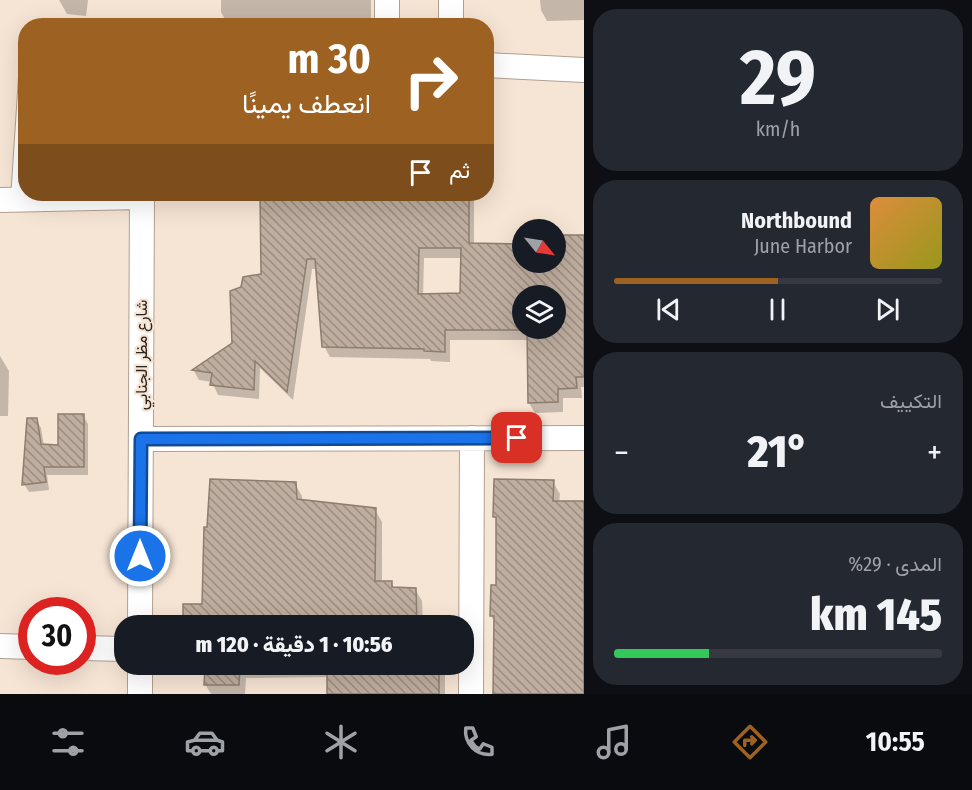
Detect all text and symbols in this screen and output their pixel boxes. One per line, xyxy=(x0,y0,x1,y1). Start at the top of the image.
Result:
text: 29 xyxy=(740,31,816,125)
text: 30 m xyxy=(287,34,371,84)
icon: right xyxy=(392,42,470,120)
text: انعطف يمينًا xyxy=(242,88,371,120)
text: km/h xyxy=(756,117,800,141)
icon: arrive xyxy=(404,156,437,189)
text: ثم xyxy=(449,157,470,184)
text: Northbound xyxy=(741,207,852,234)
north arrow xyxy=(512,219,566,273)
map controls xyxy=(512,219,566,339)
text: June Harbor xyxy=(754,234,852,258)
button: layers xyxy=(512,285,566,339)
icon: previous xyxy=(652,293,685,326)
icon: pause xyxy=(761,293,794,326)
icon: next xyxy=(871,293,904,326)
street label: شارع مظر الجنابي xyxy=(132,300,155,410)
text: التكييف xyxy=(880,389,942,413)
pin xyxy=(491,412,542,463)
icon: arrive xyxy=(500,421,533,454)
text: 21° xyxy=(747,425,808,479)
text: − xyxy=(614,433,629,473)
text: + xyxy=(927,433,942,473)
position arrow xyxy=(108,524,172,588)
text: المدى · 29% xyxy=(848,552,942,576)
text: 145 km xyxy=(810,588,942,642)
speed limit sign: 30 xyxy=(18,597,96,675)
text: 10:56 · 1 دقيقة · 120 m xyxy=(196,631,392,658)
icon: filters xyxy=(47,721,89,763)
icon: car xyxy=(184,721,226,763)
icon: climate xyxy=(320,721,362,763)
icon: phone xyxy=(457,721,499,763)
icon: music xyxy=(593,721,635,763)
icon: directions xyxy=(729,721,771,763)
text: 10:55 xyxy=(866,726,925,758)

